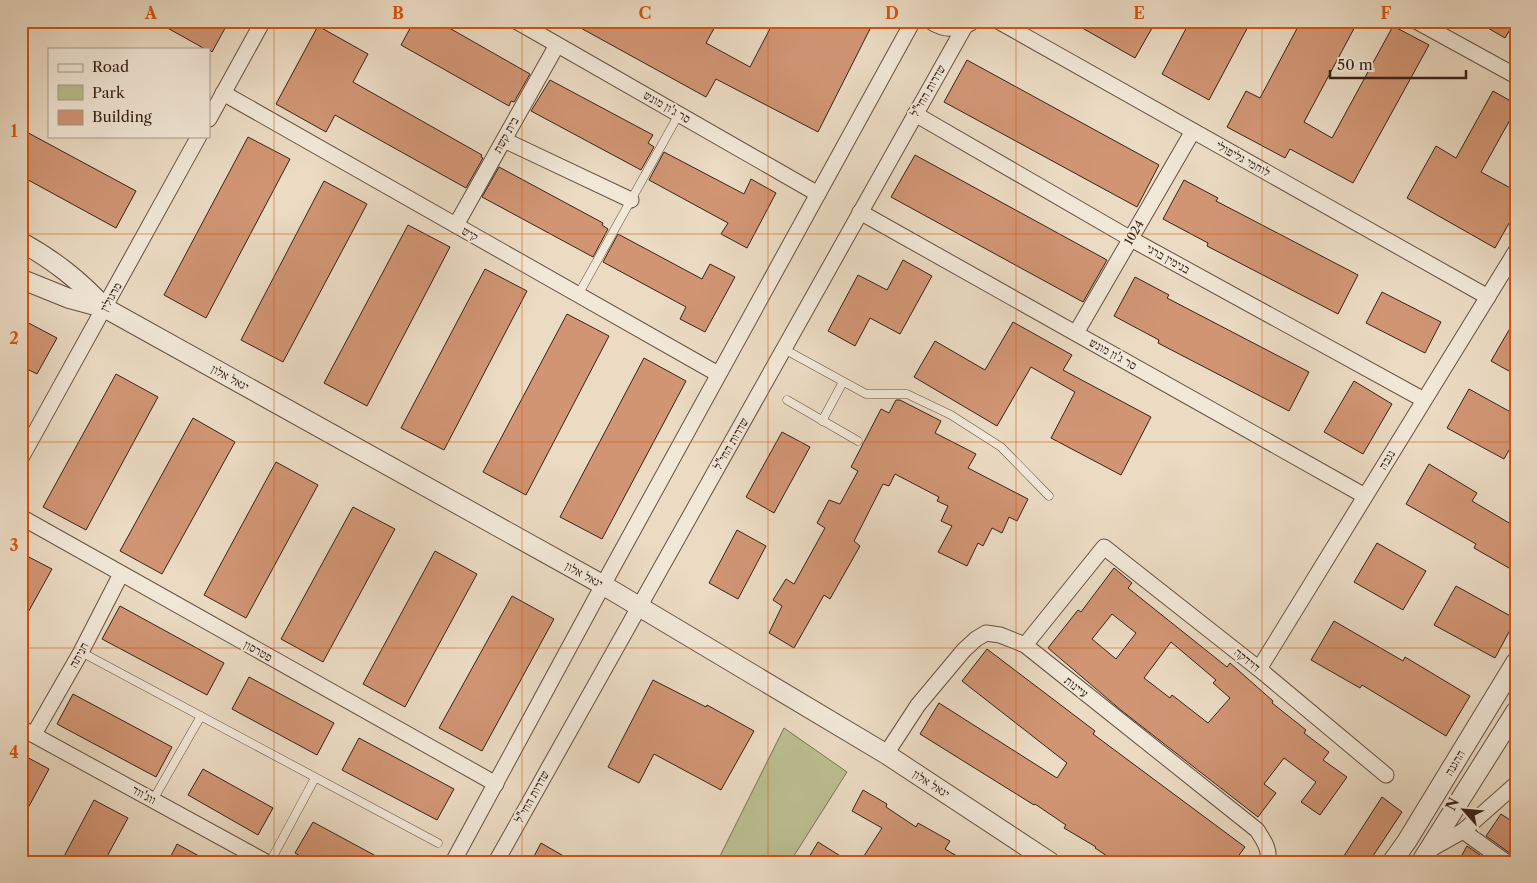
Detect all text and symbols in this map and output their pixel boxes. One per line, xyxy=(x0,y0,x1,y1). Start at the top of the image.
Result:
text: A xyxy=(144,3,158,23)
text: B xyxy=(392,3,404,23)
text: C xyxy=(639,3,651,23)
text: D xyxy=(885,3,899,23)
text: E xyxy=(1133,3,1145,23)
text: F xyxy=(1381,3,1392,23)
legend xyxy=(48,48,210,138)
scale bar xyxy=(1330,48,1466,80)
text: 50 m xyxy=(1337,55,1373,74)
text: Road xyxy=(92,57,129,76)
street label: שדרות החי"ל xyxy=(907,62,949,120)
text: Park xyxy=(92,83,126,102)
street label: סר ג'ון מונש xyxy=(641,87,694,126)
text: Building xyxy=(92,107,152,126)
street label: בית קשת xyxy=(490,114,522,155)
text: 1 xyxy=(10,121,18,141)
street label: לוחמי גליפולי xyxy=(1213,137,1273,180)
street label: 1024 xyxy=(1121,217,1147,248)
street label: קיש xyxy=(459,223,481,244)
street label: בנימין ברגי xyxy=(1144,241,1193,277)
street label: מרגולין xyxy=(96,279,125,314)
text: 2 xyxy=(9,328,19,348)
street label: סר ג'ון מונש xyxy=(1087,334,1140,373)
street label: יגאל אלון xyxy=(209,361,252,394)
street label: שדרות החי"ל xyxy=(710,415,752,473)
street label: נגבה xyxy=(1375,447,1398,472)
text: 3 xyxy=(9,535,19,555)
street label: יגאל אלון xyxy=(563,558,606,591)
street label: פטרסון xyxy=(241,637,275,664)
street label: חניתה xyxy=(65,639,92,670)
street label: דוידקה xyxy=(1231,644,1264,675)
street label: עיינות xyxy=(1061,673,1092,701)
text: 4 xyxy=(9,742,19,762)
street label: ההגנה xyxy=(1441,747,1468,778)
street label: יגאל אלון xyxy=(910,766,952,801)
street label: שדרות החי"ל xyxy=(511,768,552,826)
street label: ווג'ווד xyxy=(130,782,159,807)
north arrow xyxy=(1440,786,1490,836)
text: N xyxy=(1442,795,1463,814)

